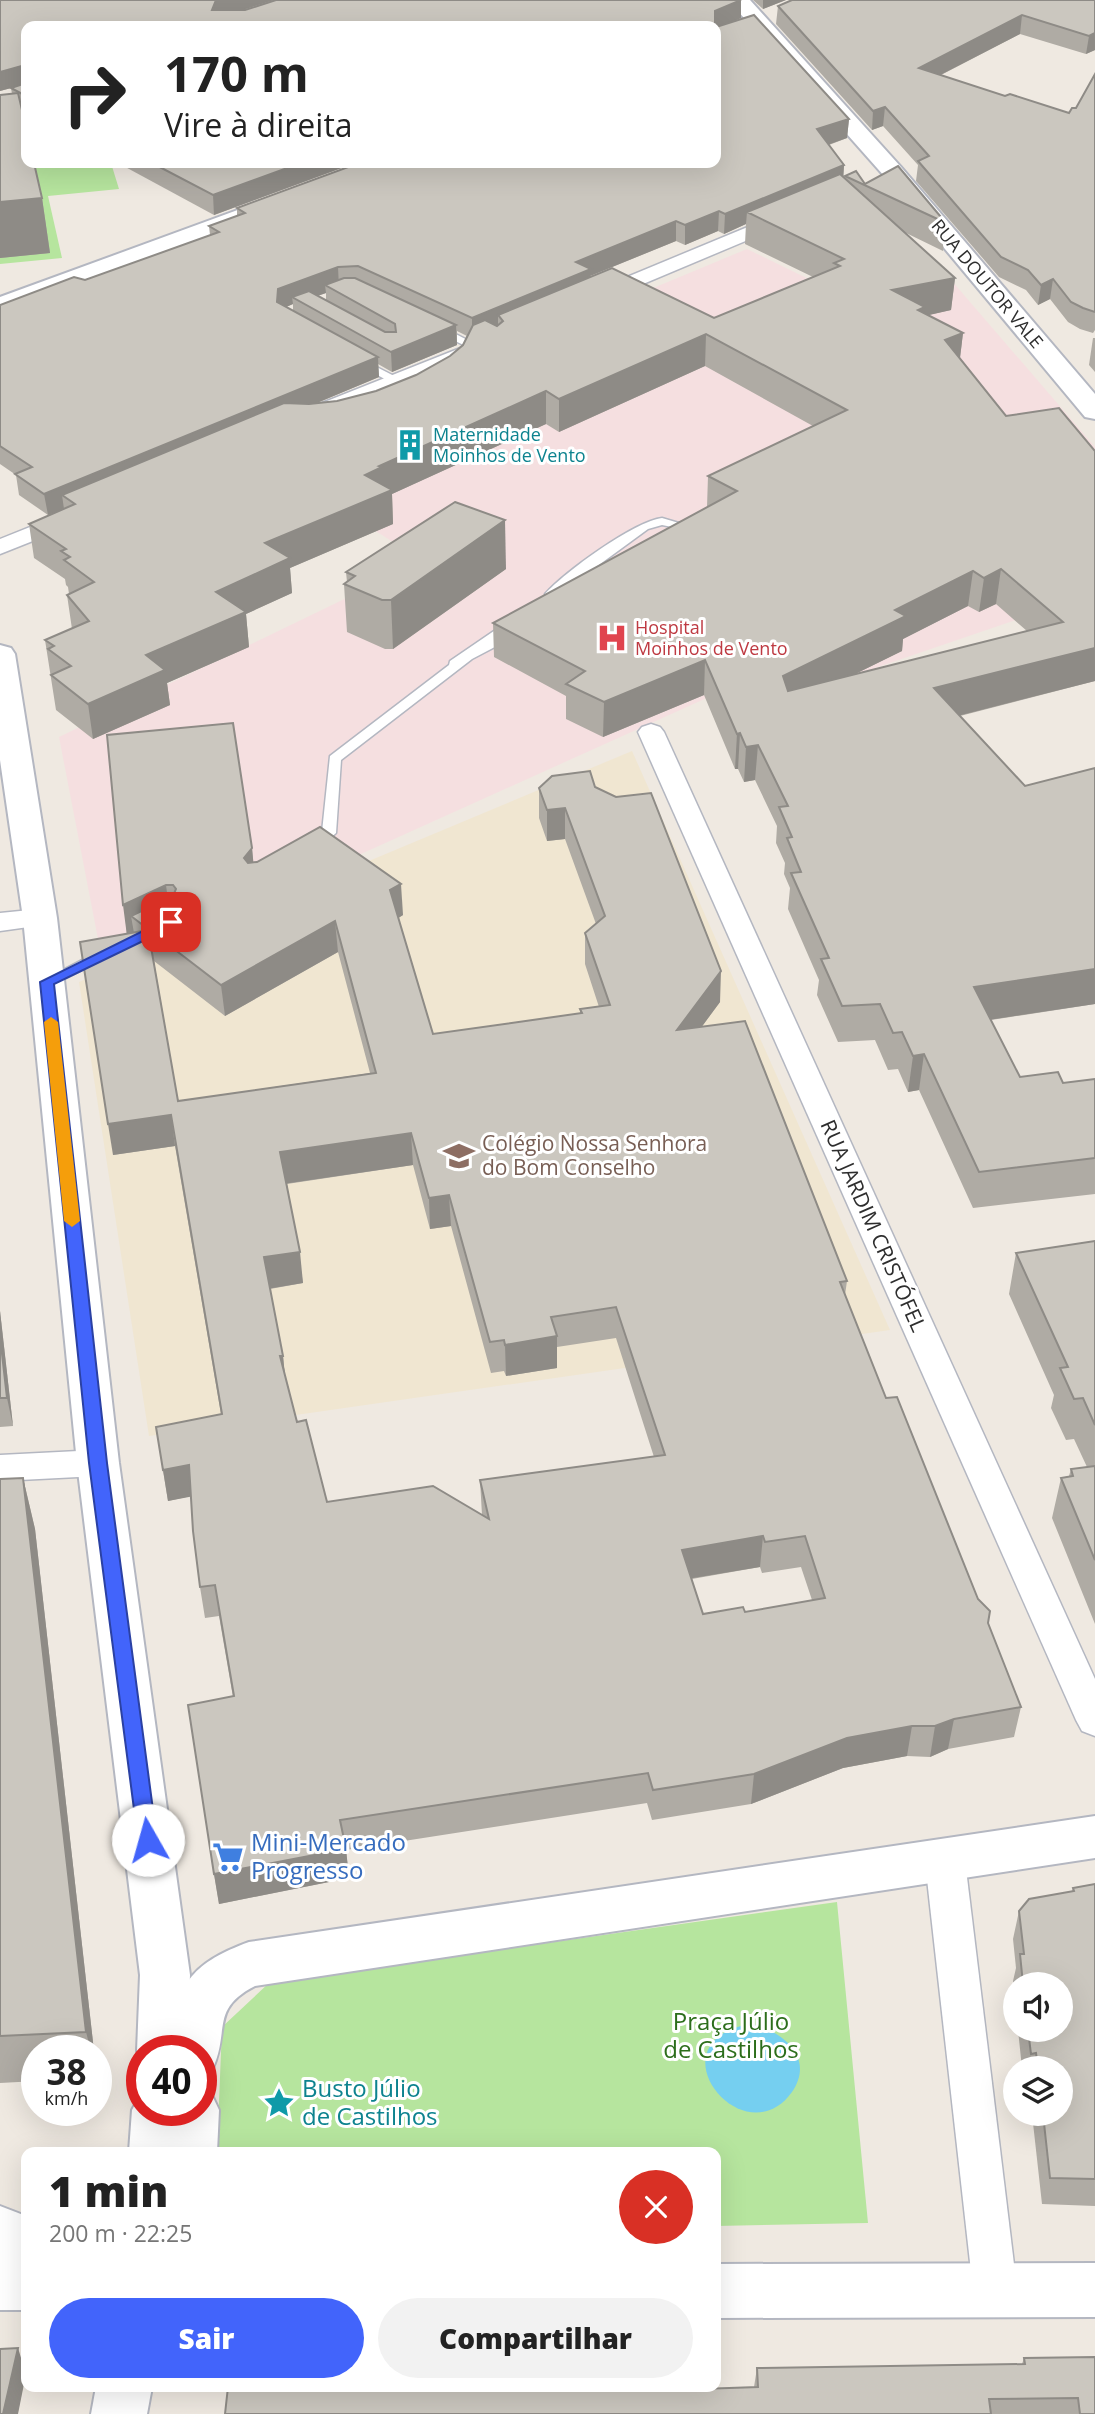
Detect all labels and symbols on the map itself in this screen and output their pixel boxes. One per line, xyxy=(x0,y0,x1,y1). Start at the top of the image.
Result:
street label: RUA DOUTOR VALE xyxy=(927,214,1049,353)
place label: Maternidade Moinhos de Vento xyxy=(433,422,586,467)
building icon: Maternidade Moinhos de Vento xyxy=(393,428,427,462)
place label: Hospital Moinhos de Vento xyxy=(635,615,788,660)
hospital icon: Hospital Moinhos de Vento xyxy=(595,621,629,655)
pin xyxy=(141,892,201,952)
street label: RUA JARDIM CRISTÓFEL xyxy=(814,1115,933,1336)
place label: Colégio Nossa Senhora do Bom Conselho xyxy=(482,1129,707,1181)
school or university icon: Colégio Nossa Senhora do Bom Conselho xyxy=(442,1139,476,1173)
position arrow xyxy=(111,1803,185,1877)
place label: Mini-Mercado Progresso xyxy=(251,1825,406,1886)
supermarket icon: Mini-Mercado Progresso xyxy=(211,1840,245,1874)
park label: Praça Júlio de Castilhos xyxy=(663,2004,799,2065)
speed limit sign: 40 xyxy=(126,2035,217,2126)
place label: Busto Júlio de Castilhos xyxy=(302,2071,438,2132)
place icon: Busto Júlio de Castilhos xyxy=(262,2086,296,2120)

